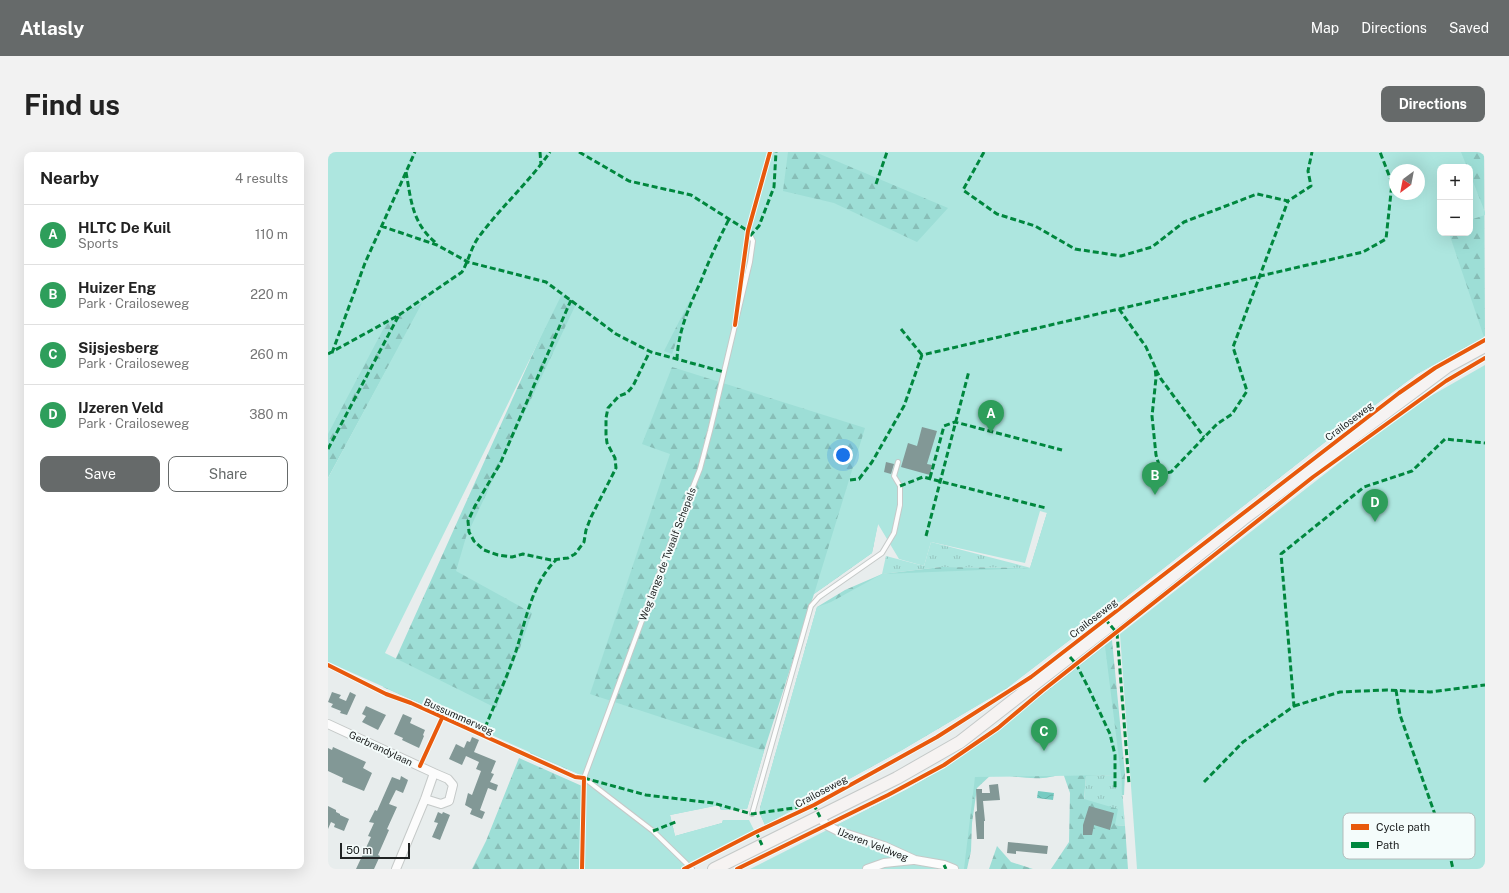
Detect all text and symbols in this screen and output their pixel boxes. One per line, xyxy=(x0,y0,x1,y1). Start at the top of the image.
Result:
text: Atlasly xyxy=(20,17,84,39)
text: Map xyxy=(1311,20,1339,36)
text: Directions xyxy=(1361,20,1427,36)
text: Saved xyxy=(1449,20,1489,36)
button: Directions xyxy=(1381,86,1485,122)
text: Find us xyxy=(24,88,120,121)
north arrow xyxy=(1389,164,1425,200)
map controls xyxy=(1437,164,1473,236)
button: + xyxy=(1437,164,1473,200)
text: Nearby xyxy=(40,168,99,188)
text: 4 results xyxy=(235,171,288,186)
button: − xyxy=(1437,200,1473,236)
text: HLTC De Kuil xyxy=(78,219,171,236)
text: A xyxy=(48,227,58,242)
text: 110 m xyxy=(255,227,288,242)
text: Sports xyxy=(78,236,118,251)
text: Huizer Eng xyxy=(78,279,156,296)
text: B xyxy=(49,287,57,302)
text: 220 m xyxy=(250,287,288,302)
text: Park · Crailoseweg xyxy=(78,296,189,311)
text: Sijsjesberg xyxy=(78,339,159,356)
text: C xyxy=(48,347,58,362)
text: 260 m xyxy=(250,347,288,362)
text: Park · Crailoseweg xyxy=(78,356,189,371)
text: IJzeren Veld xyxy=(78,399,163,416)
street label: Crailoseweg xyxy=(1323,399,1375,443)
pin: A xyxy=(978,400,1004,433)
text: D xyxy=(48,407,58,422)
text: 380 m xyxy=(249,407,288,422)
text: Park · Crailoseweg xyxy=(78,416,189,431)
your location xyxy=(833,445,853,465)
button: Save xyxy=(40,456,160,492)
button: Share xyxy=(168,456,288,492)
pin: B xyxy=(1142,462,1168,495)
street label: Weg langs de Twaalf Schepels xyxy=(636,486,698,622)
pin: D xyxy=(1362,489,1388,522)
street label: Crailoseweg xyxy=(1067,596,1119,640)
street label: Bussummerweg xyxy=(422,695,496,737)
pin: C xyxy=(1031,718,1057,751)
street label: Gerbrandylaan xyxy=(347,728,415,768)
street label: Crailoseweg xyxy=(793,772,849,810)
legend xyxy=(1343,813,1475,859)
text: Cycle path xyxy=(1376,821,1430,833)
street label: IJzeren Veldweg xyxy=(836,825,910,863)
text: Path xyxy=(1376,839,1399,851)
scale bar xyxy=(340,841,410,860)
text: 50 m xyxy=(346,844,372,856)

